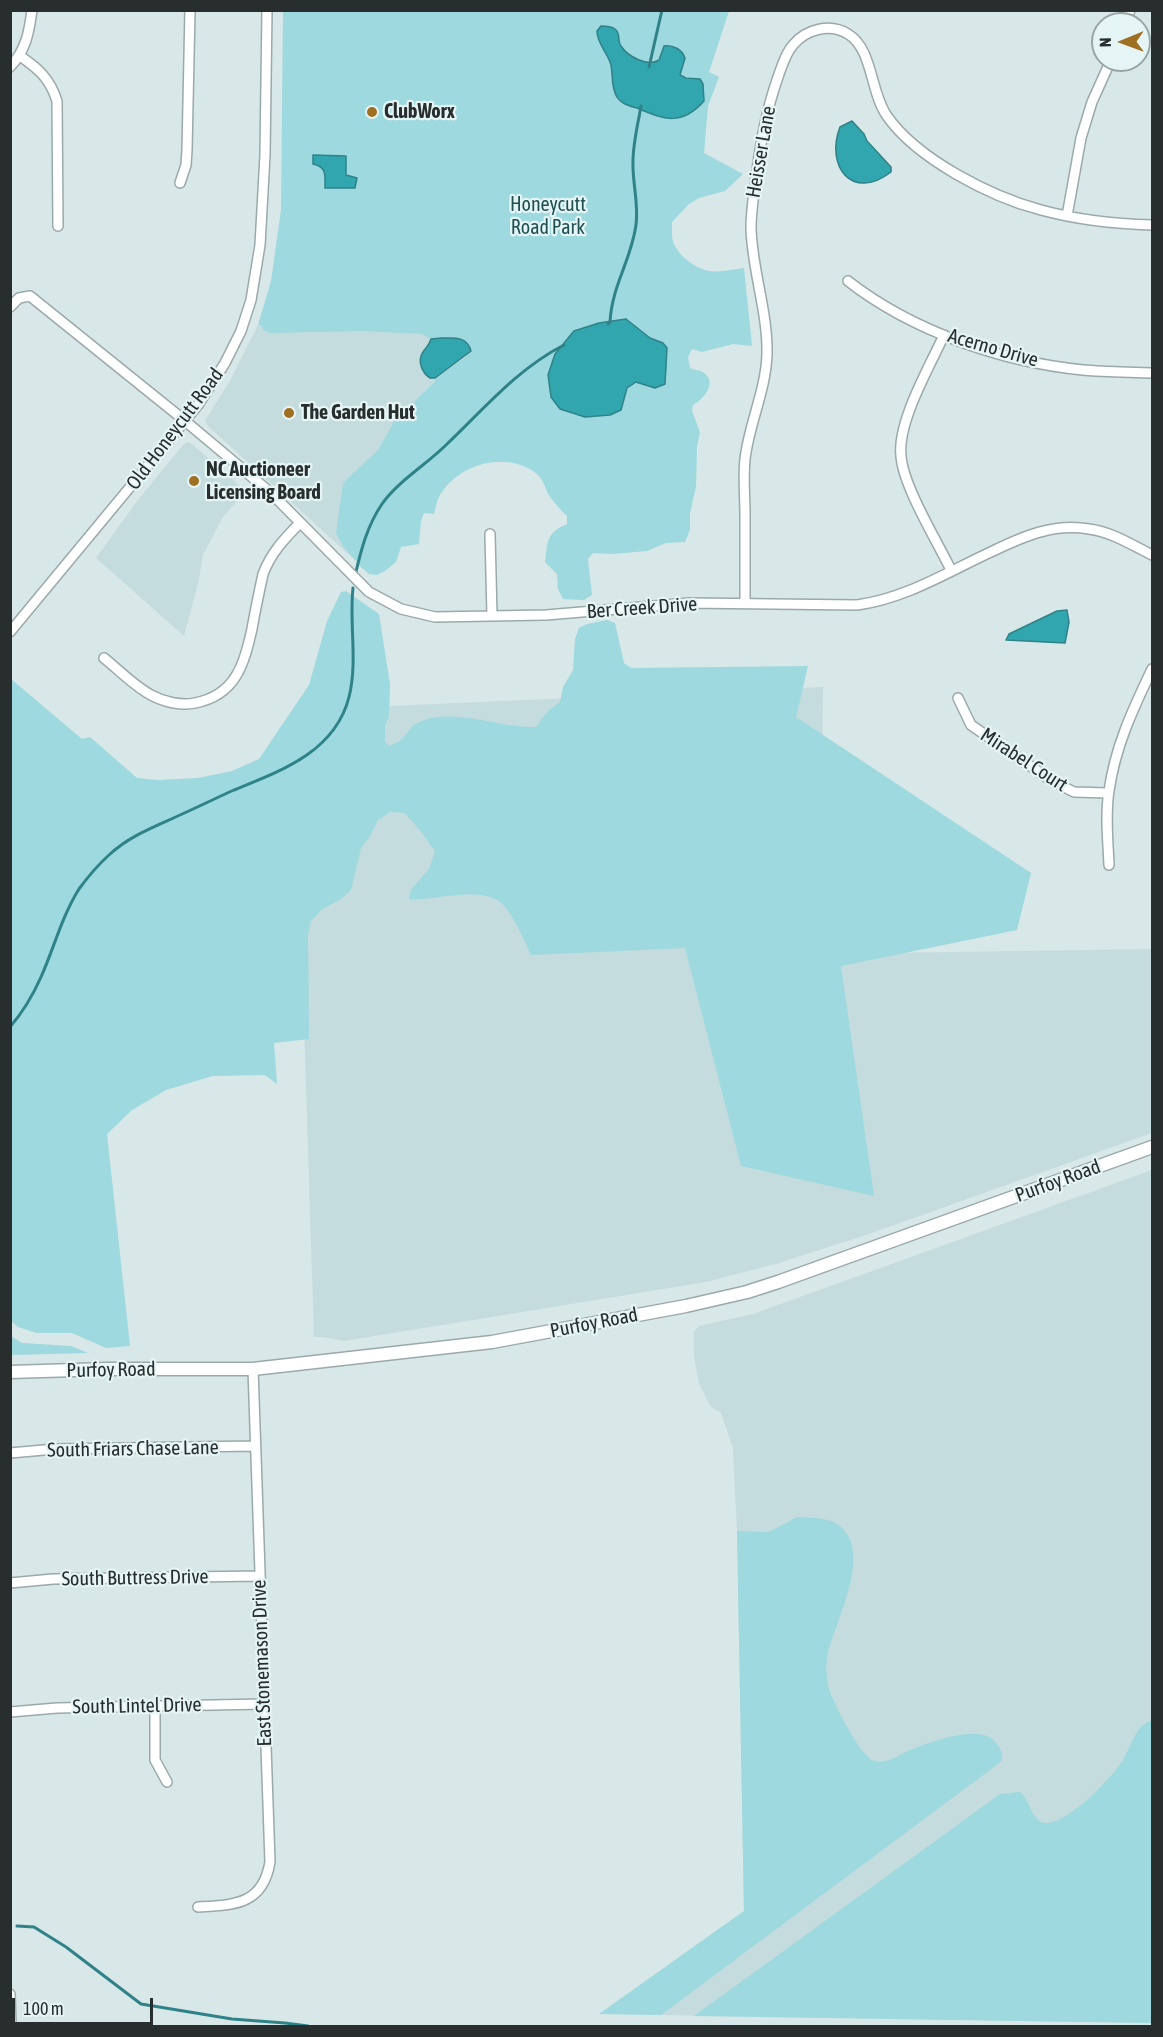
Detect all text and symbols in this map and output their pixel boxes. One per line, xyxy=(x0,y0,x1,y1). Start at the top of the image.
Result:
north arrow xyxy=(1091,12,1151,72)
text: N xyxy=(1096,37,1114,47)
place label: ClubWorx xyxy=(384,100,455,124)
street label: Heisser Lane xyxy=(741,104,781,200)
marker: ClubWorx xyxy=(365,105,379,119)
park label: Honeycutt Road Park xyxy=(510,193,586,240)
street label: Acerno Drive xyxy=(945,324,1041,372)
street label: Old Honeycutt Road xyxy=(121,363,229,495)
place label: The Garden Hut xyxy=(301,401,415,425)
marker: The Garden Hut xyxy=(282,406,296,420)
place label: NC Auctioneer Licensing Board xyxy=(206,458,321,505)
marker: NC Auctioneer Licensing Board xyxy=(187,474,201,488)
street label: Ber Creek Drive xyxy=(586,592,698,624)
street label: Mirabel Court xyxy=(976,723,1072,797)
street label: Purfoy Road xyxy=(1012,1154,1104,1208)
street label: Purfoy Road xyxy=(548,1303,640,1343)
street label: Purfoy Road xyxy=(66,1357,156,1383)
street label: South Friars Chase Lane xyxy=(47,1436,219,1462)
street label: South Buttress Drive xyxy=(61,1565,209,1591)
street label: East Stonemason Drive xyxy=(247,1579,277,1747)
street label: South Lintel Drive xyxy=(72,1693,202,1719)
scale bar xyxy=(15,1986,156,2024)
text: 100 m xyxy=(23,1998,64,2019)

